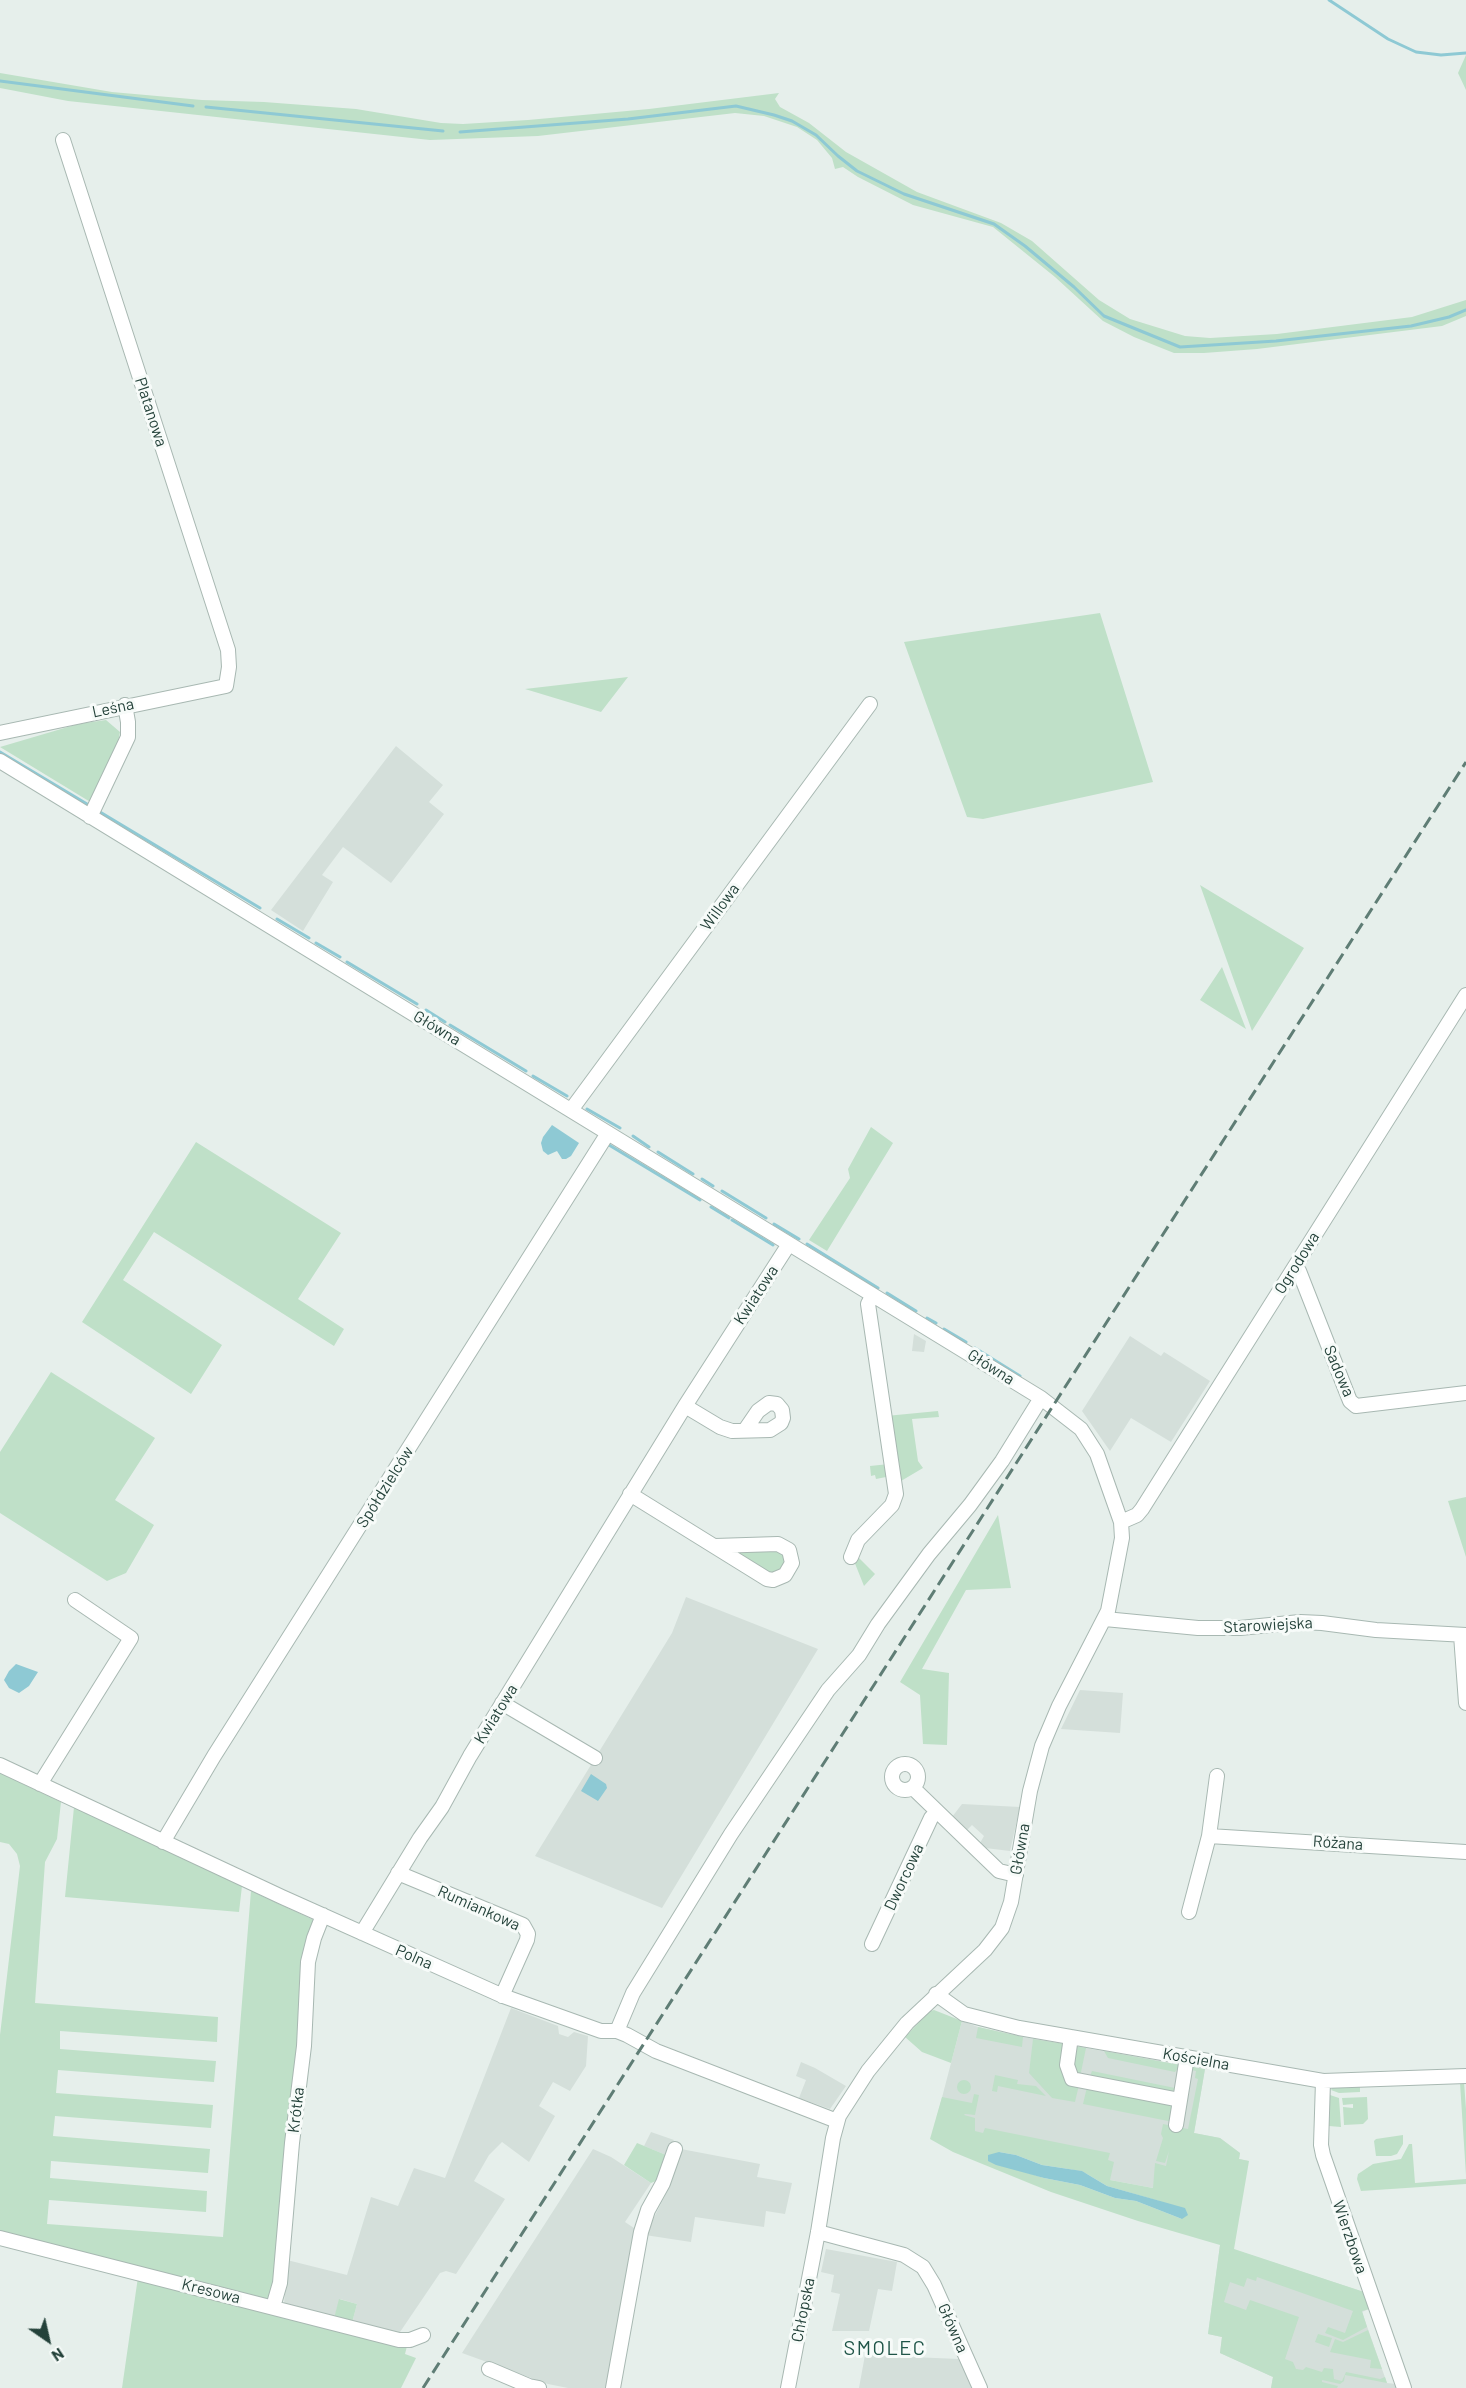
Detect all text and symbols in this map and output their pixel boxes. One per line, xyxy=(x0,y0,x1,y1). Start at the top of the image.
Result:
street label: Platanowa xyxy=(131,375,171,449)
street label: Leśna xyxy=(90,694,136,722)
street label: Willowa xyxy=(697,880,743,934)
street label: Główna xyxy=(410,1006,464,1050)
street label: Ogrodowa xyxy=(1270,1228,1324,1298)
street label: Kwiatowa xyxy=(730,1262,782,1328)
street label: Sadowa xyxy=(1320,1342,1358,1400)
street label: Główna xyxy=(964,1345,1018,1389)
street label: Spółdzielców xyxy=(352,1443,418,1531)
street label: Starowiejska xyxy=(1223,1613,1313,1637)
street label: Kwiatowa xyxy=(470,1681,522,1747)
street label: Główna xyxy=(1006,1822,1034,1876)
street label: Różana xyxy=(1312,1832,1364,1854)
street label: Dworcowa xyxy=(880,1840,928,1914)
street label: Rumiankowa xyxy=(435,1881,523,1935)
street label: Polna xyxy=(393,1940,435,1974)
street label: Kościelna xyxy=(1161,2044,1231,2074)
street label: Krótka xyxy=(284,2086,308,2134)
street label: Wierzbowa xyxy=(1329,2198,1371,2276)
street label: Kresowa xyxy=(180,2274,242,2308)
street label: Chłopska xyxy=(787,2276,819,2344)
street label: Główna xyxy=(934,2300,972,2356)
north arrow xyxy=(18,2310,78,2370)
district label: SMOLEC xyxy=(843,2336,927,2360)
text: N xyxy=(49,2344,68,2366)

